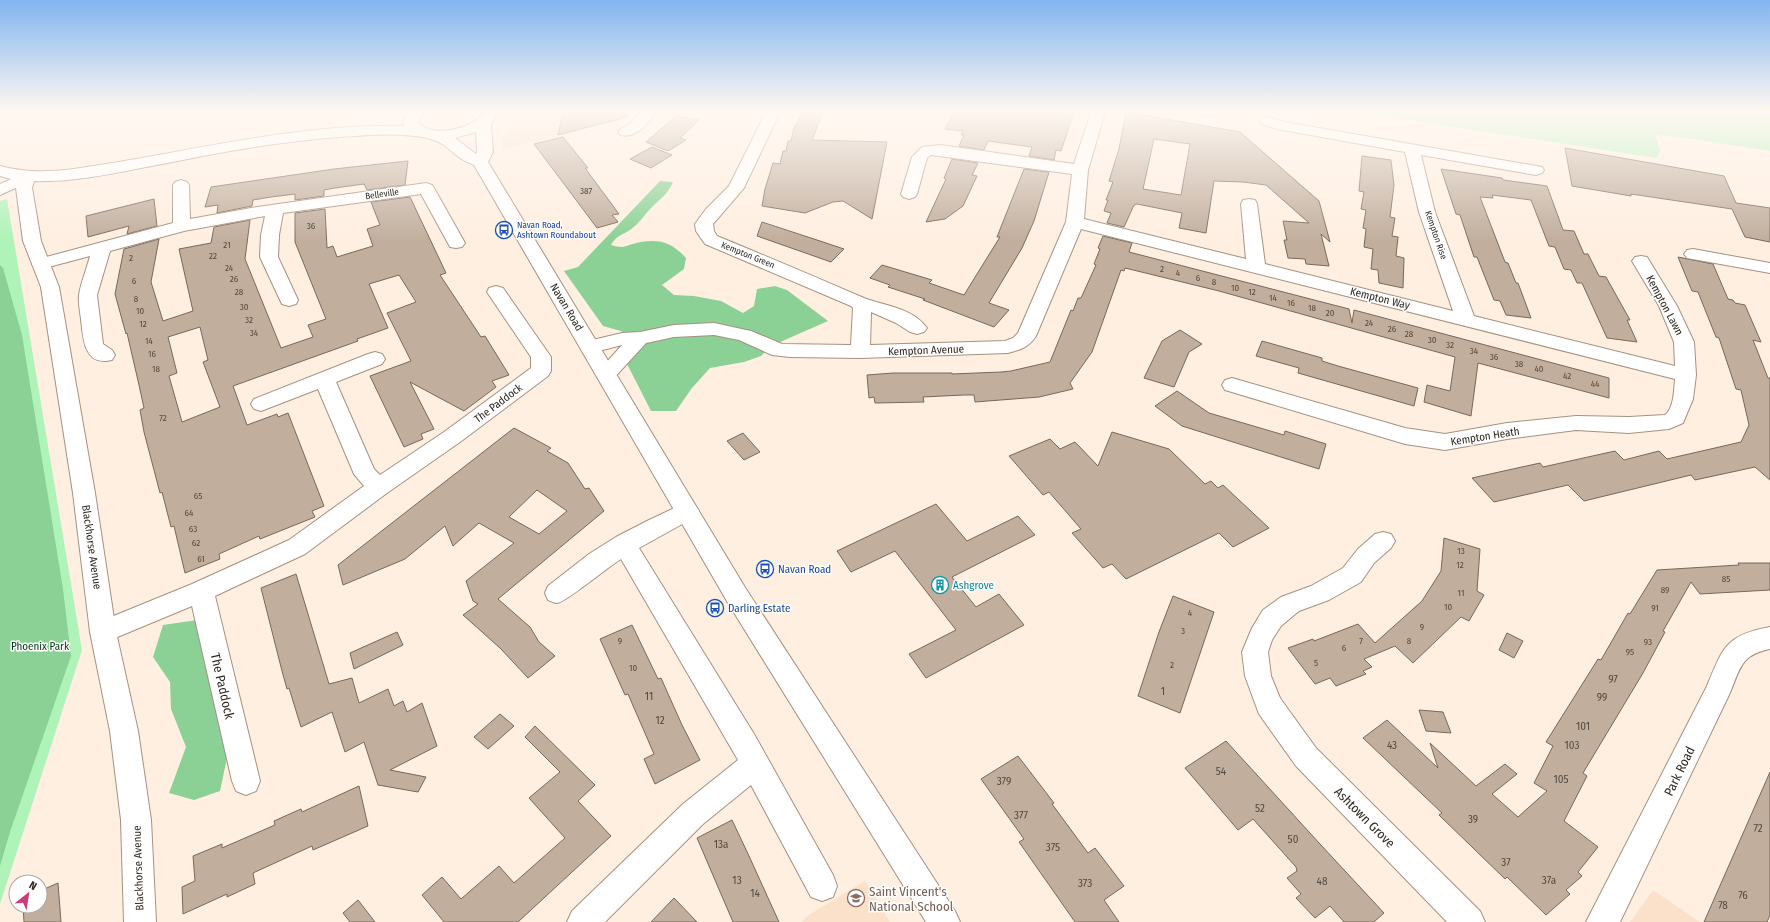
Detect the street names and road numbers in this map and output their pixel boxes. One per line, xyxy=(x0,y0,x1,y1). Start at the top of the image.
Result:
street label: Belleville xyxy=(365,187,400,201)
street label: Kempton Rise xyxy=(1423,209,1449,261)
street label: Kempton Green xyxy=(720,240,776,270)
street label: Kempton Lawn xyxy=(1643,273,1686,337)
street label: Navan Road xyxy=(547,281,586,333)
street label: Kempton Way xyxy=(1349,285,1411,312)
street label: Kempton Avenue xyxy=(888,343,964,358)
street label: The Paddock xyxy=(472,381,526,426)
street label: Kempton Heath xyxy=(1450,425,1521,448)
street label: Blackhorse Avenue xyxy=(79,504,104,590)
street label: The Paddock xyxy=(208,652,238,721)
street label: Park Road xyxy=(1661,744,1698,798)
street label: Ashtown Grove xyxy=(1331,784,1398,851)
street label: Blackhorse Avenue xyxy=(131,825,146,911)

